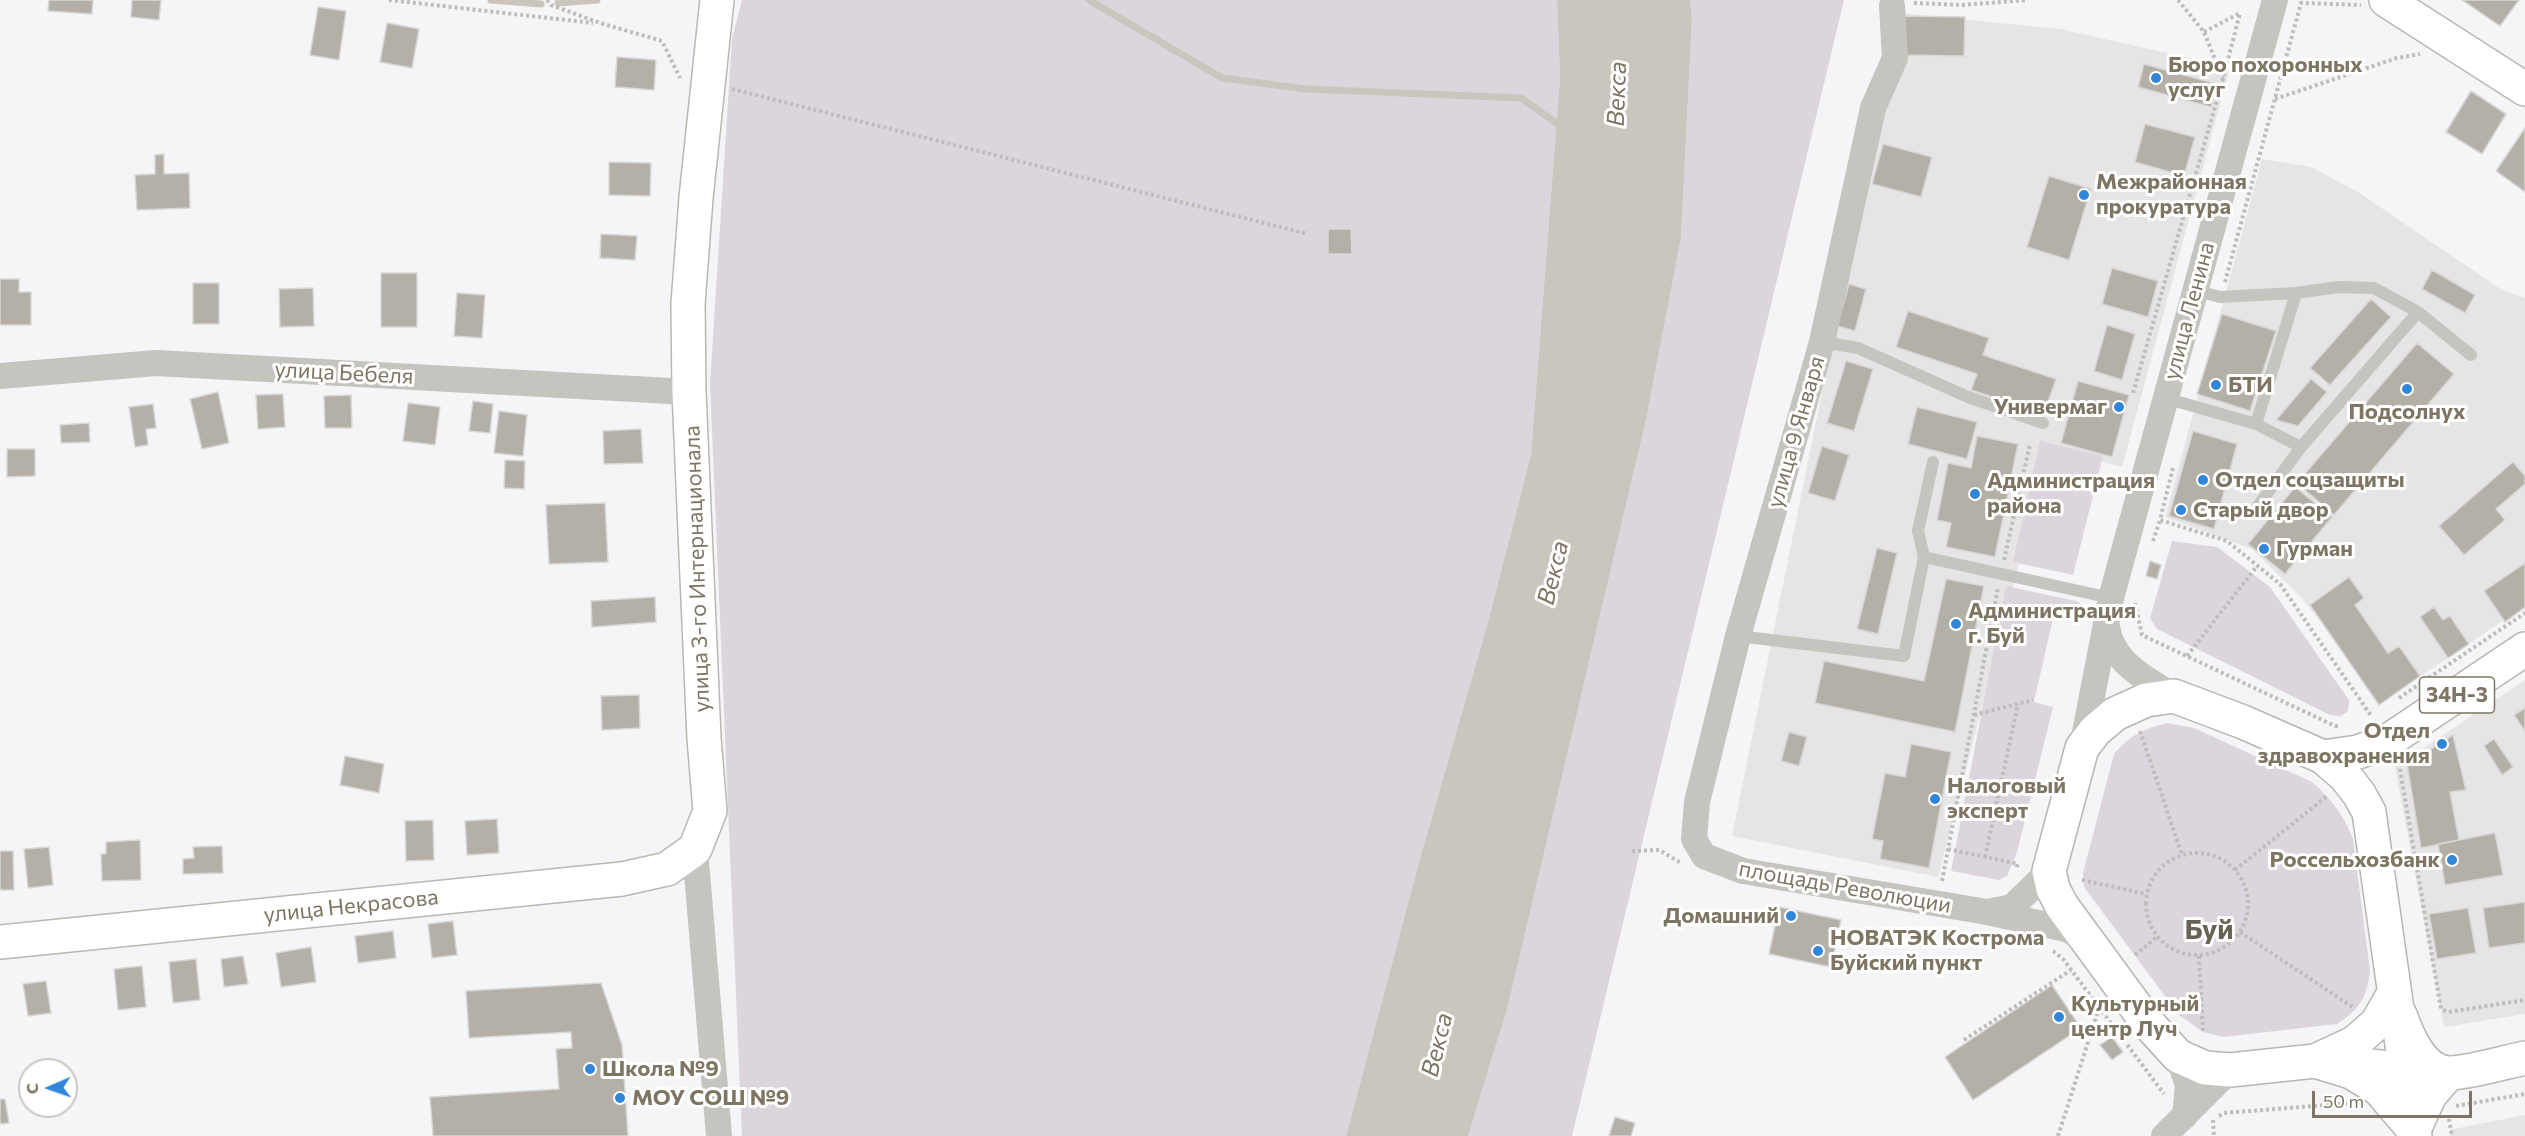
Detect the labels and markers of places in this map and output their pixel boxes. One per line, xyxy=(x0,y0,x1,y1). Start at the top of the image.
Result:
place label: Бюро похоронных услуг xyxy=(2168,52,2363,104)
marker: Бюро похоронных услуг xyxy=(2149,71,2163,85)
place label: Межрайонная прокуратура xyxy=(2096,169,2247,220)
marker: Межрайонная прокуратура xyxy=(2077,188,2091,202)
place label: БТИ xyxy=(2228,372,2273,398)
marker: БТИ xyxy=(2209,378,2223,392)
marker: Подсолнух xyxy=(2400,382,2414,396)
place label: Универмаг xyxy=(1993,394,2107,420)
place label: Подсолнух xyxy=(2348,399,2466,425)
marker: Универмаг xyxy=(2112,400,2126,414)
place label: Отдел соцзащиты xyxy=(2215,467,2405,493)
place label: Администрация района xyxy=(1987,468,2155,520)
marker: Отдел соцзащиты xyxy=(2196,473,2210,487)
marker: Администрация района xyxy=(1968,487,1982,501)
place label: Старый двор xyxy=(2193,497,2329,523)
marker: Старый двор xyxy=(2174,503,2188,517)
place label: Гурман xyxy=(2276,536,2353,562)
marker: Гурман xyxy=(2257,542,2271,556)
place label: Администрация г. Буй xyxy=(1968,598,2136,650)
marker: Администрация г. Буй xyxy=(1949,617,1963,631)
place label: Отдел здравохранения xyxy=(2258,718,2430,770)
marker: Отдел здравохранения xyxy=(2435,737,2449,751)
place label: Налоговый эксперт xyxy=(1947,773,2066,824)
marker: Налоговый эксперт xyxy=(1928,792,1942,806)
place label: Россельхозбанк xyxy=(2269,847,2440,873)
marker: Россельхозбанк xyxy=(2445,853,2459,867)
place label: Домашний xyxy=(1664,903,1779,929)
marker: Домашний xyxy=(1784,909,1798,923)
place label: НОВАТЭК Кострома Буйский пункт xyxy=(1830,925,2044,976)
marker: НОВАТЭК Кострома Буйский пункт xyxy=(1811,944,1825,958)
place label: Культурный центр Луч xyxy=(2071,991,2199,1042)
marker: Культурный центр Луч xyxy=(2052,1010,2066,1024)
place label: Школа №9 xyxy=(602,1056,719,1082)
marker: Школа №9 xyxy=(583,1062,597,1076)
place label: МОУ СОШ №9 xyxy=(632,1085,789,1111)
marker: МОУ СОШ №9 xyxy=(613,1091,627,1105)

